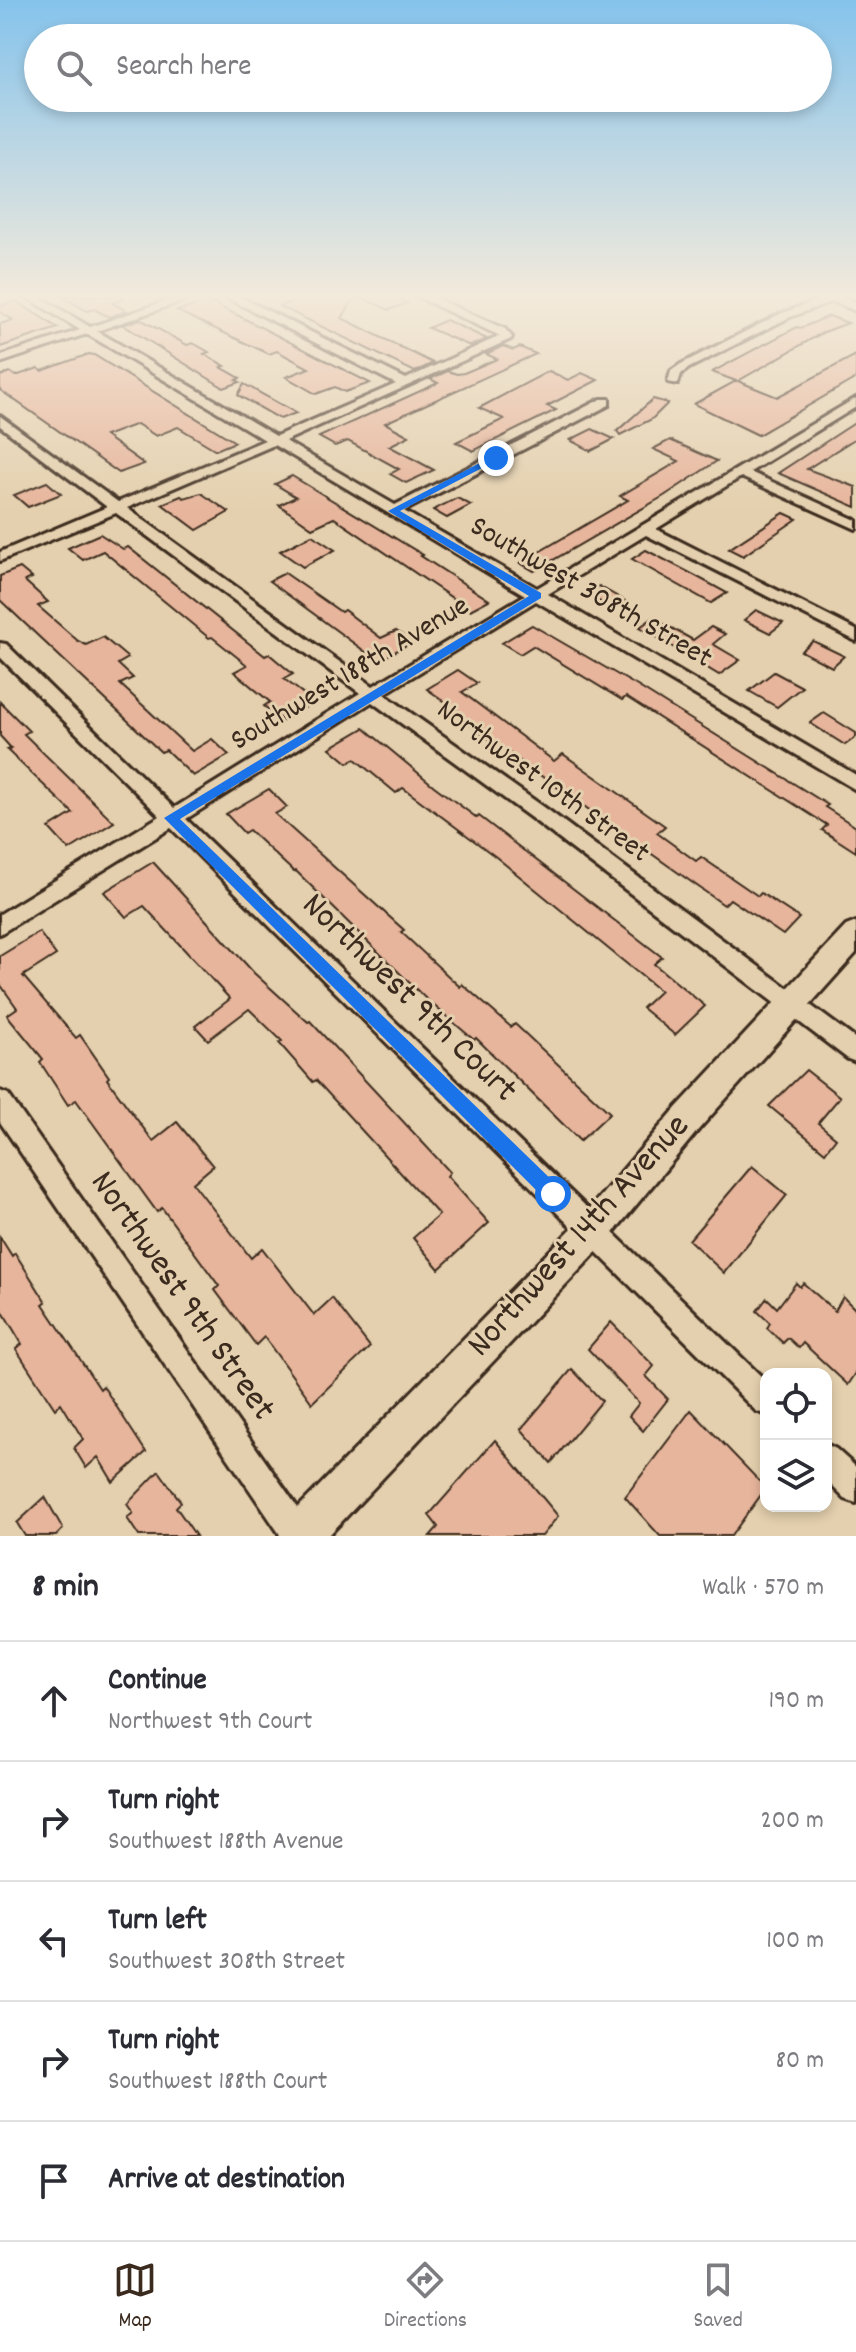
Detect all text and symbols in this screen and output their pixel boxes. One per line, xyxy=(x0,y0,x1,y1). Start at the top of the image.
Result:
search box xyxy=(24,24,832,112)
icon: search xyxy=(52,46,96,90)
text: Search here xyxy=(116,47,252,90)
route end xyxy=(478,440,514,476)
street label: Southwest 308th Street xyxy=(461,507,719,681)
street label: Southwest 188th Avenue xyxy=(223,587,479,763)
street label: Northwest 10th Street xyxy=(426,691,658,875)
street label: Northwest 9th Court xyxy=(288,882,528,1116)
street label: Northwest 14th Avenue xyxy=(456,1104,704,1370)
street label: Northwest 9th Street xyxy=(75,1161,287,1433)
route start xyxy=(535,1176,571,1212)
map controls xyxy=(760,1368,832,1512)
button: locate xyxy=(760,1368,832,1440)
button: layers xyxy=(760,1440,832,1512)
text: 8 min xyxy=(32,1564,99,1613)
text: Walk · 570 m xyxy=(702,1570,824,1607)
text: Continue xyxy=(108,1661,207,1704)
icon: ahead xyxy=(32,1679,76,1723)
text: 190 m xyxy=(768,1683,824,1720)
text: Northwest 9th Court xyxy=(108,1704,312,1741)
text: Turn right xyxy=(108,1781,219,1824)
icon: right xyxy=(32,1799,76,1843)
text: 200 m xyxy=(760,1803,824,1840)
text: Southwest 188th Avenue xyxy=(108,1824,344,1861)
text: Turn left xyxy=(108,1901,207,1944)
icon: left xyxy=(32,1919,76,1963)
text: 100 m xyxy=(766,1923,824,1960)
text: Southwest 308th Street xyxy=(108,1944,345,1981)
text: Turn right xyxy=(108,2021,219,2064)
icon: right xyxy=(32,2039,76,2083)
text: 80 m xyxy=(776,2043,824,2080)
text: Southwest 188th Court xyxy=(108,2064,327,2101)
icon: arrive xyxy=(32,2159,76,2203)
text: Arrive at destination xyxy=(108,2160,345,2203)
tab: Map xyxy=(113,2258,157,2337)
tab: Directions xyxy=(384,2258,467,2337)
tab: Saved xyxy=(694,2258,743,2337)

